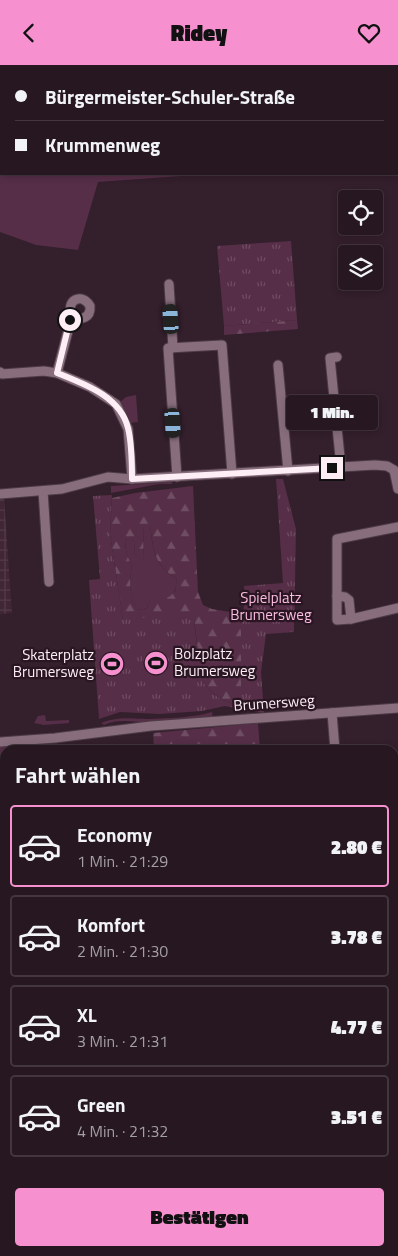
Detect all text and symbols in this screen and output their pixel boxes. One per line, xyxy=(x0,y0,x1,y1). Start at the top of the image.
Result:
text: Ridey xyxy=(171,16,227,50)
icon: back xyxy=(15,19,43,47)
icon: heart xyxy=(355,19,383,47)
text: Bürgermeister-Schuler-Straße xyxy=(45,82,295,111)
text: Krummenweg xyxy=(45,130,160,159)
map controls xyxy=(338,190,383,290)
button: locate xyxy=(338,190,383,235)
button: layers xyxy=(338,245,383,290)
car xyxy=(162,304,179,334)
route start xyxy=(59,309,81,331)
callout: 1 Min. xyxy=(286,395,378,431)
text: 1 Min. xyxy=(310,400,354,424)
car xyxy=(164,408,181,438)
route end xyxy=(321,457,343,479)
park label: Spielplatz Brumersweg xyxy=(230,586,312,626)
place label: Bolzplatz Brumersweg xyxy=(174,642,256,682)
place label: Skaterplatz Brumersweg xyxy=(13,643,94,683)
sports icon: Bolzplatz Brumersweg xyxy=(143,650,169,676)
sports icon: Skaterplatz Brumersweg xyxy=(99,651,125,677)
street label: Brumersweg xyxy=(233,688,316,717)
text: Fahrt wählen xyxy=(15,758,140,792)
text: Economy xyxy=(77,820,152,849)
icon: car xyxy=(17,824,62,869)
text: 2.80 € xyxy=(331,832,382,861)
text: 1 Min. · 21:29 xyxy=(77,849,168,873)
text: Komfort xyxy=(77,910,145,939)
icon: car xyxy=(17,914,62,959)
text: 3.78 € xyxy=(331,922,382,951)
text: 2 Min. · 21:30 xyxy=(77,939,168,963)
text: XL xyxy=(77,1000,97,1029)
icon: car xyxy=(17,1004,62,1049)
text: 4.77 € xyxy=(331,1012,382,1041)
text: 3 Min. · 21:31 xyxy=(77,1029,168,1053)
text: Green xyxy=(77,1090,126,1119)
icon: car xyxy=(17,1094,62,1139)
text: 3.51 € xyxy=(331,1102,382,1131)
text: 4 Min. · 21:32 xyxy=(77,1119,168,1143)
button: Bestätigen xyxy=(15,1188,384,1246)

